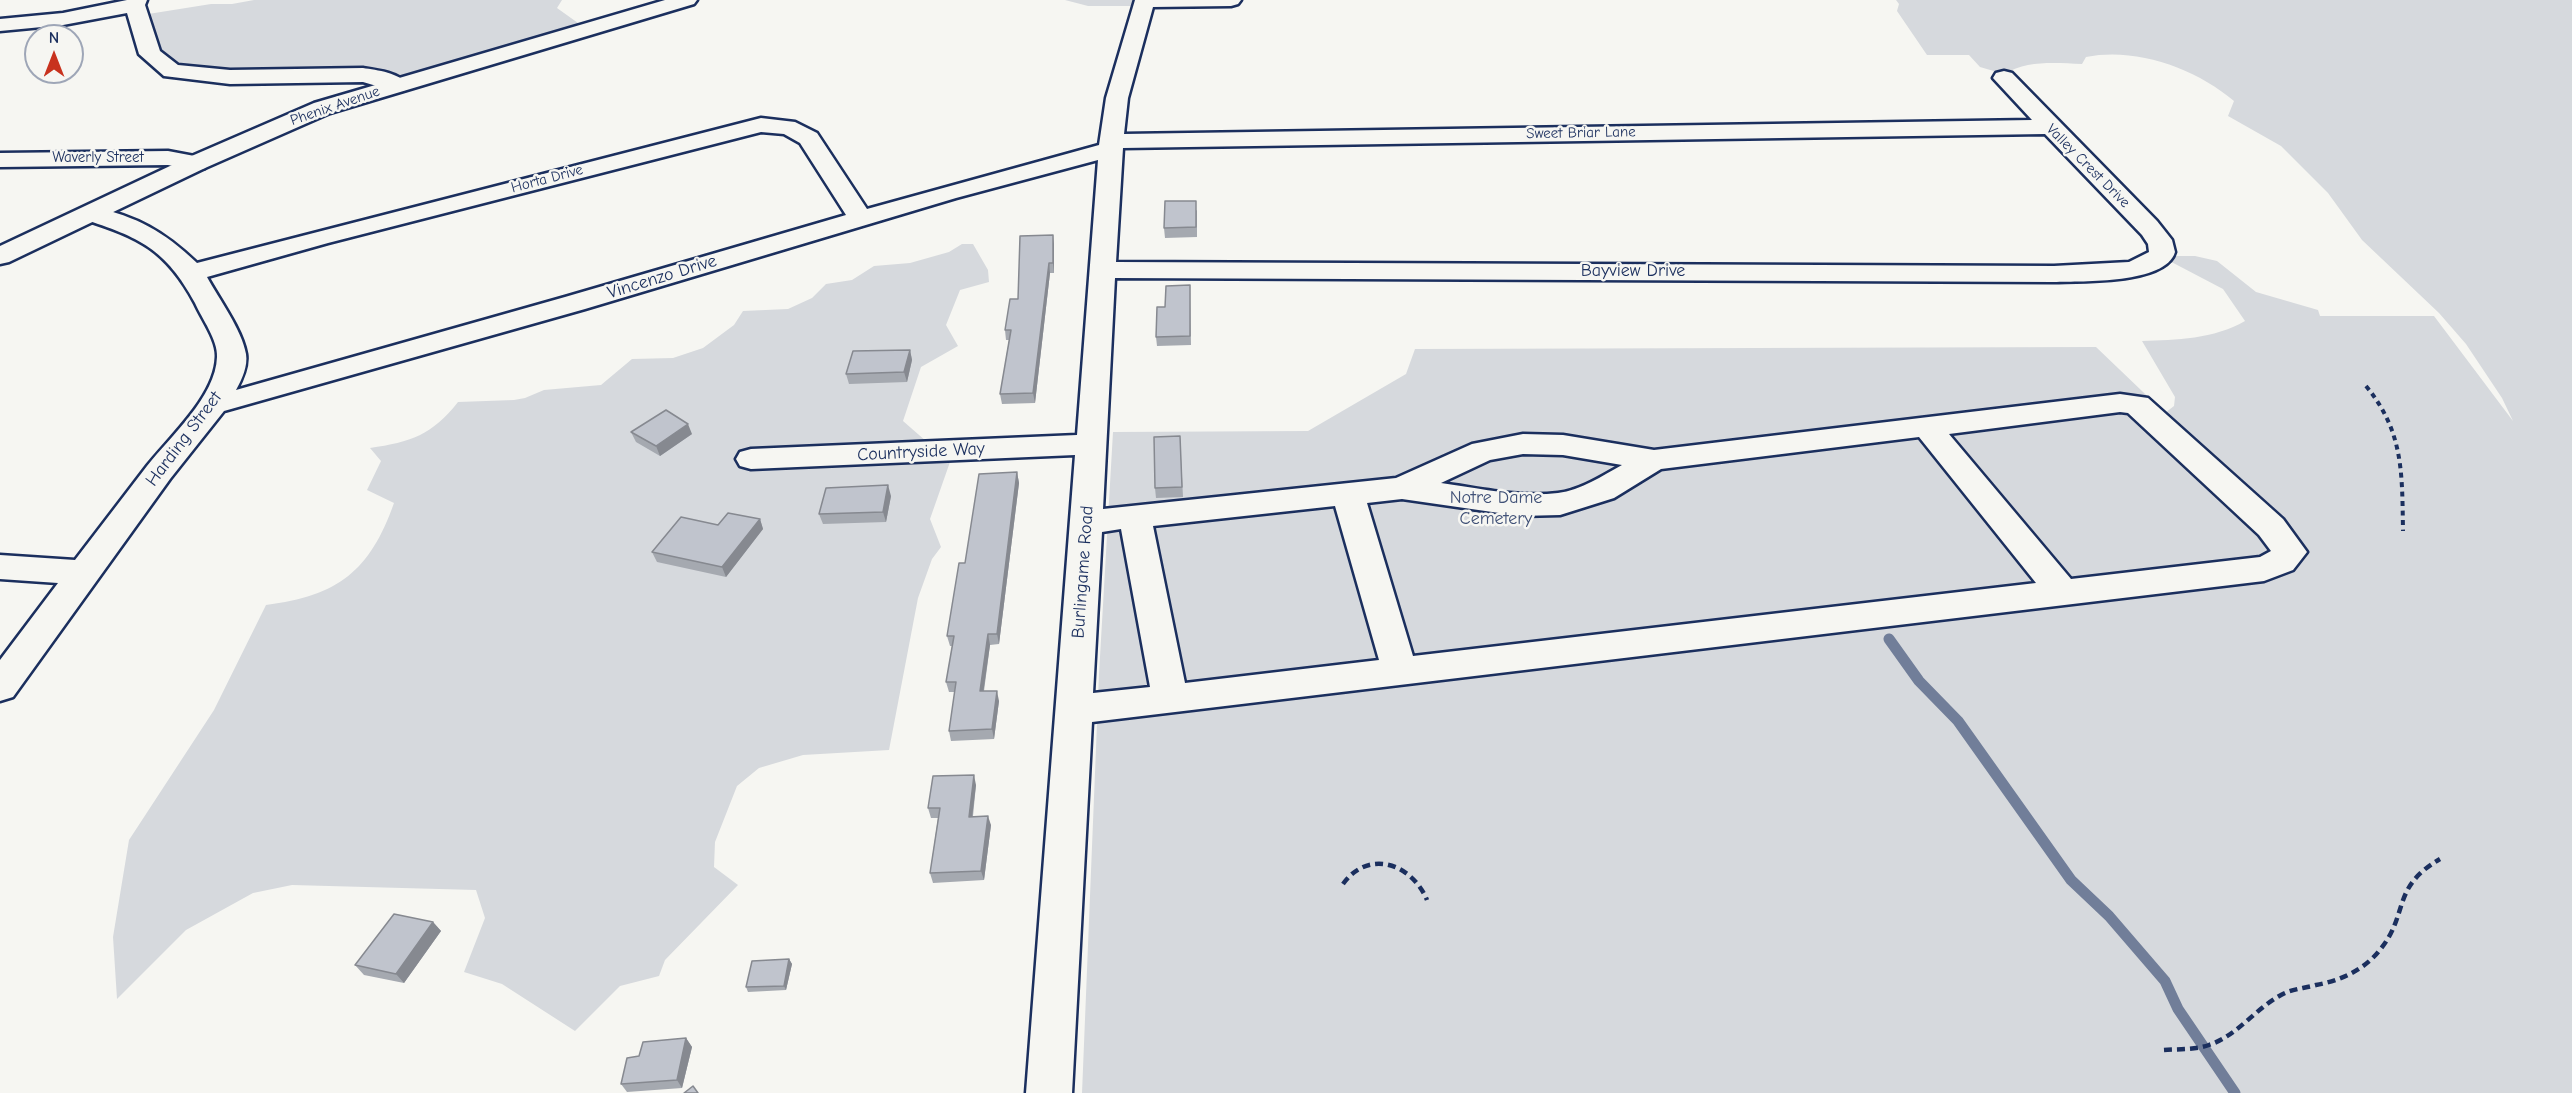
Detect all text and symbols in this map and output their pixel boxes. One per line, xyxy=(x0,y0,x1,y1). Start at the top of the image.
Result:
north arrow xyxy=(24,24,84,84)
text: N xyxy=(49,29,59,47)
street label: Phenix Avenue xyxy=(288,82,382,130)
street label: Valley Crest Drive xyxy=(2042,120,2134,212)
street label: Sweet Briar Lane xyxy=(1526,123,1636,143)
street label: Waverly Street xyxy=(52,149,144,167)
street label: Horta Drive xyxy=(509,161,585,197)
street label: Vincenzo Drive xyxy=(605,250,719,304)
street label: Bayview Drive xyxy=(1581,260,1685,282)
street label: Harding Street xyxy=(141,387,227,491)
street label: Countryside Way xyxy=(857,438,985,466)
park label: Notre Dame Cemetery xyxy=(1450,487,1542,530)
street label: Burlingame Road xyxy=(1068,505,1098,639)

